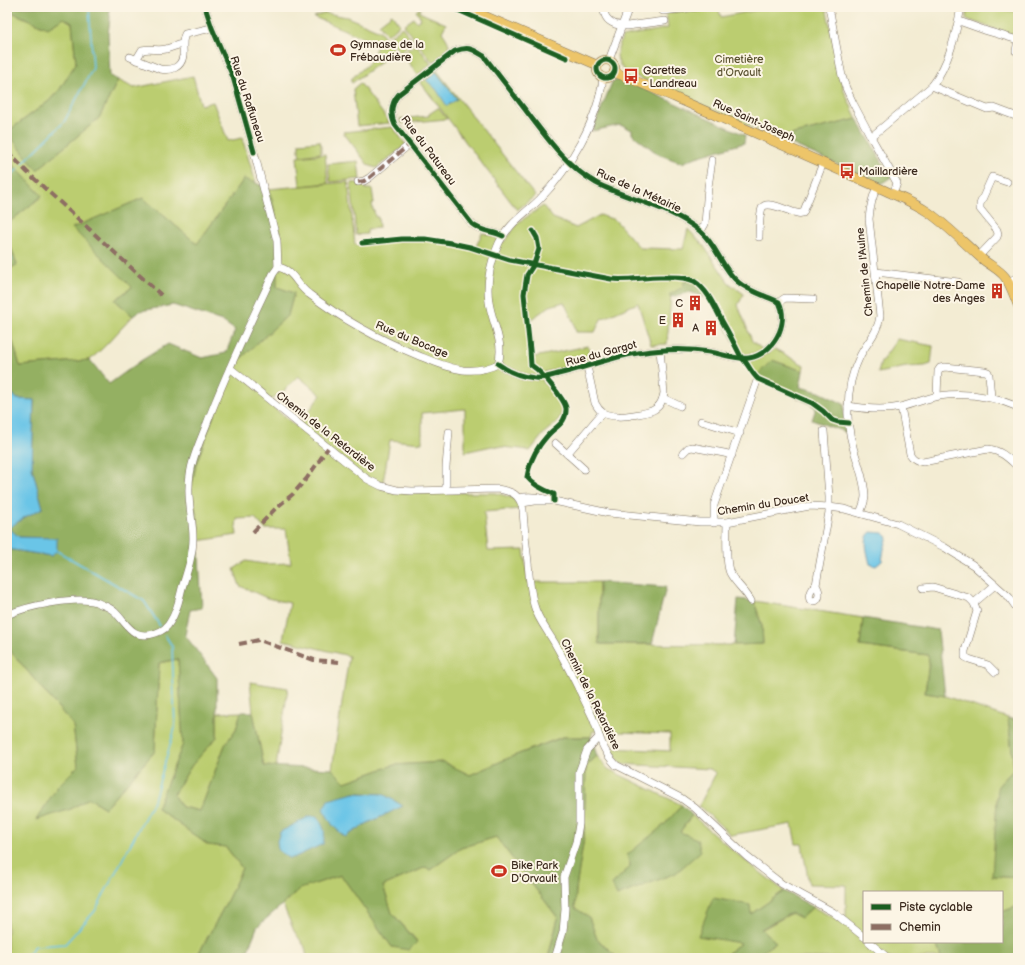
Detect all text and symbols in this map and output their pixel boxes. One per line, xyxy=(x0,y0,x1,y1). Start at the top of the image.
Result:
place label: Gymnase de la Frébaudière xyxy=(350,38,424,64)
sports icon: Gymnase de la Frébaudière xyxy=(329,41,347,59)
park label: Cimetière d'Orvault xyxy=(715,53,764,79)
street label: Rue du Raffuneau xyxy=(227,54,268,144)
place label: Garettes - Landreau xyxy=(643,64,697,90)
bus stop icon: Garettes - Landreau xyxy=(622,67,640,85)
street label: Rue Saint-Joseph xyxy=(711,97,797,144)
street label: Rue du Patureau xyxy=(398,113,459,188)
bus stop icon: Maillardière xyxy=(838,162,856,180)
place label: Maillardière xyxy=(859,165,918,178)
street label: Rue de la Métairie xyxy=(594,166,684,215)
street label: Chemin de l'Aulne xyxy=(853,226,876,317)
place label: Chapelle Notre-Dame des Anges xyxy=(876,279,986,305)
building icon: Chapelle Notre-Dame des Anges xyxy=(988,282,1006,300)
building icon: C xyxy=(686,294,704,312)
place label: C xyxy=(675,297,683,310)
building icon: E xyxy=(669,311,687,329)
place label: E xyxy=(659,314,666,327)
street label: Rue du Bocage xyxy=(374,318,450,361)
building icon: A xyxy=(702,319,720,337)
place label: A xyxy=(692,322,699,335)
street label: Rue du Gargot xyxy=(564,338,639,369)
street label: Chemin de la Retardière xyxy=(274,389,378,474)
street label: Chemin du Doucet xyxy=(716,491,810,518)
street label: Chemin de la Retardière xyxy=(558,637,623,752)
place label: Bike Park D'Orvault xyxy=(511,859,558,885)
sports icon: Bike Park D'Orvault xyxy=(490,862,508,880)
legend xyxy=(863,891,1003,943)
text: Piste cyclable xyxy=(899,900,973,915)
text: Chemin xyxy=(899,920,941,935)

